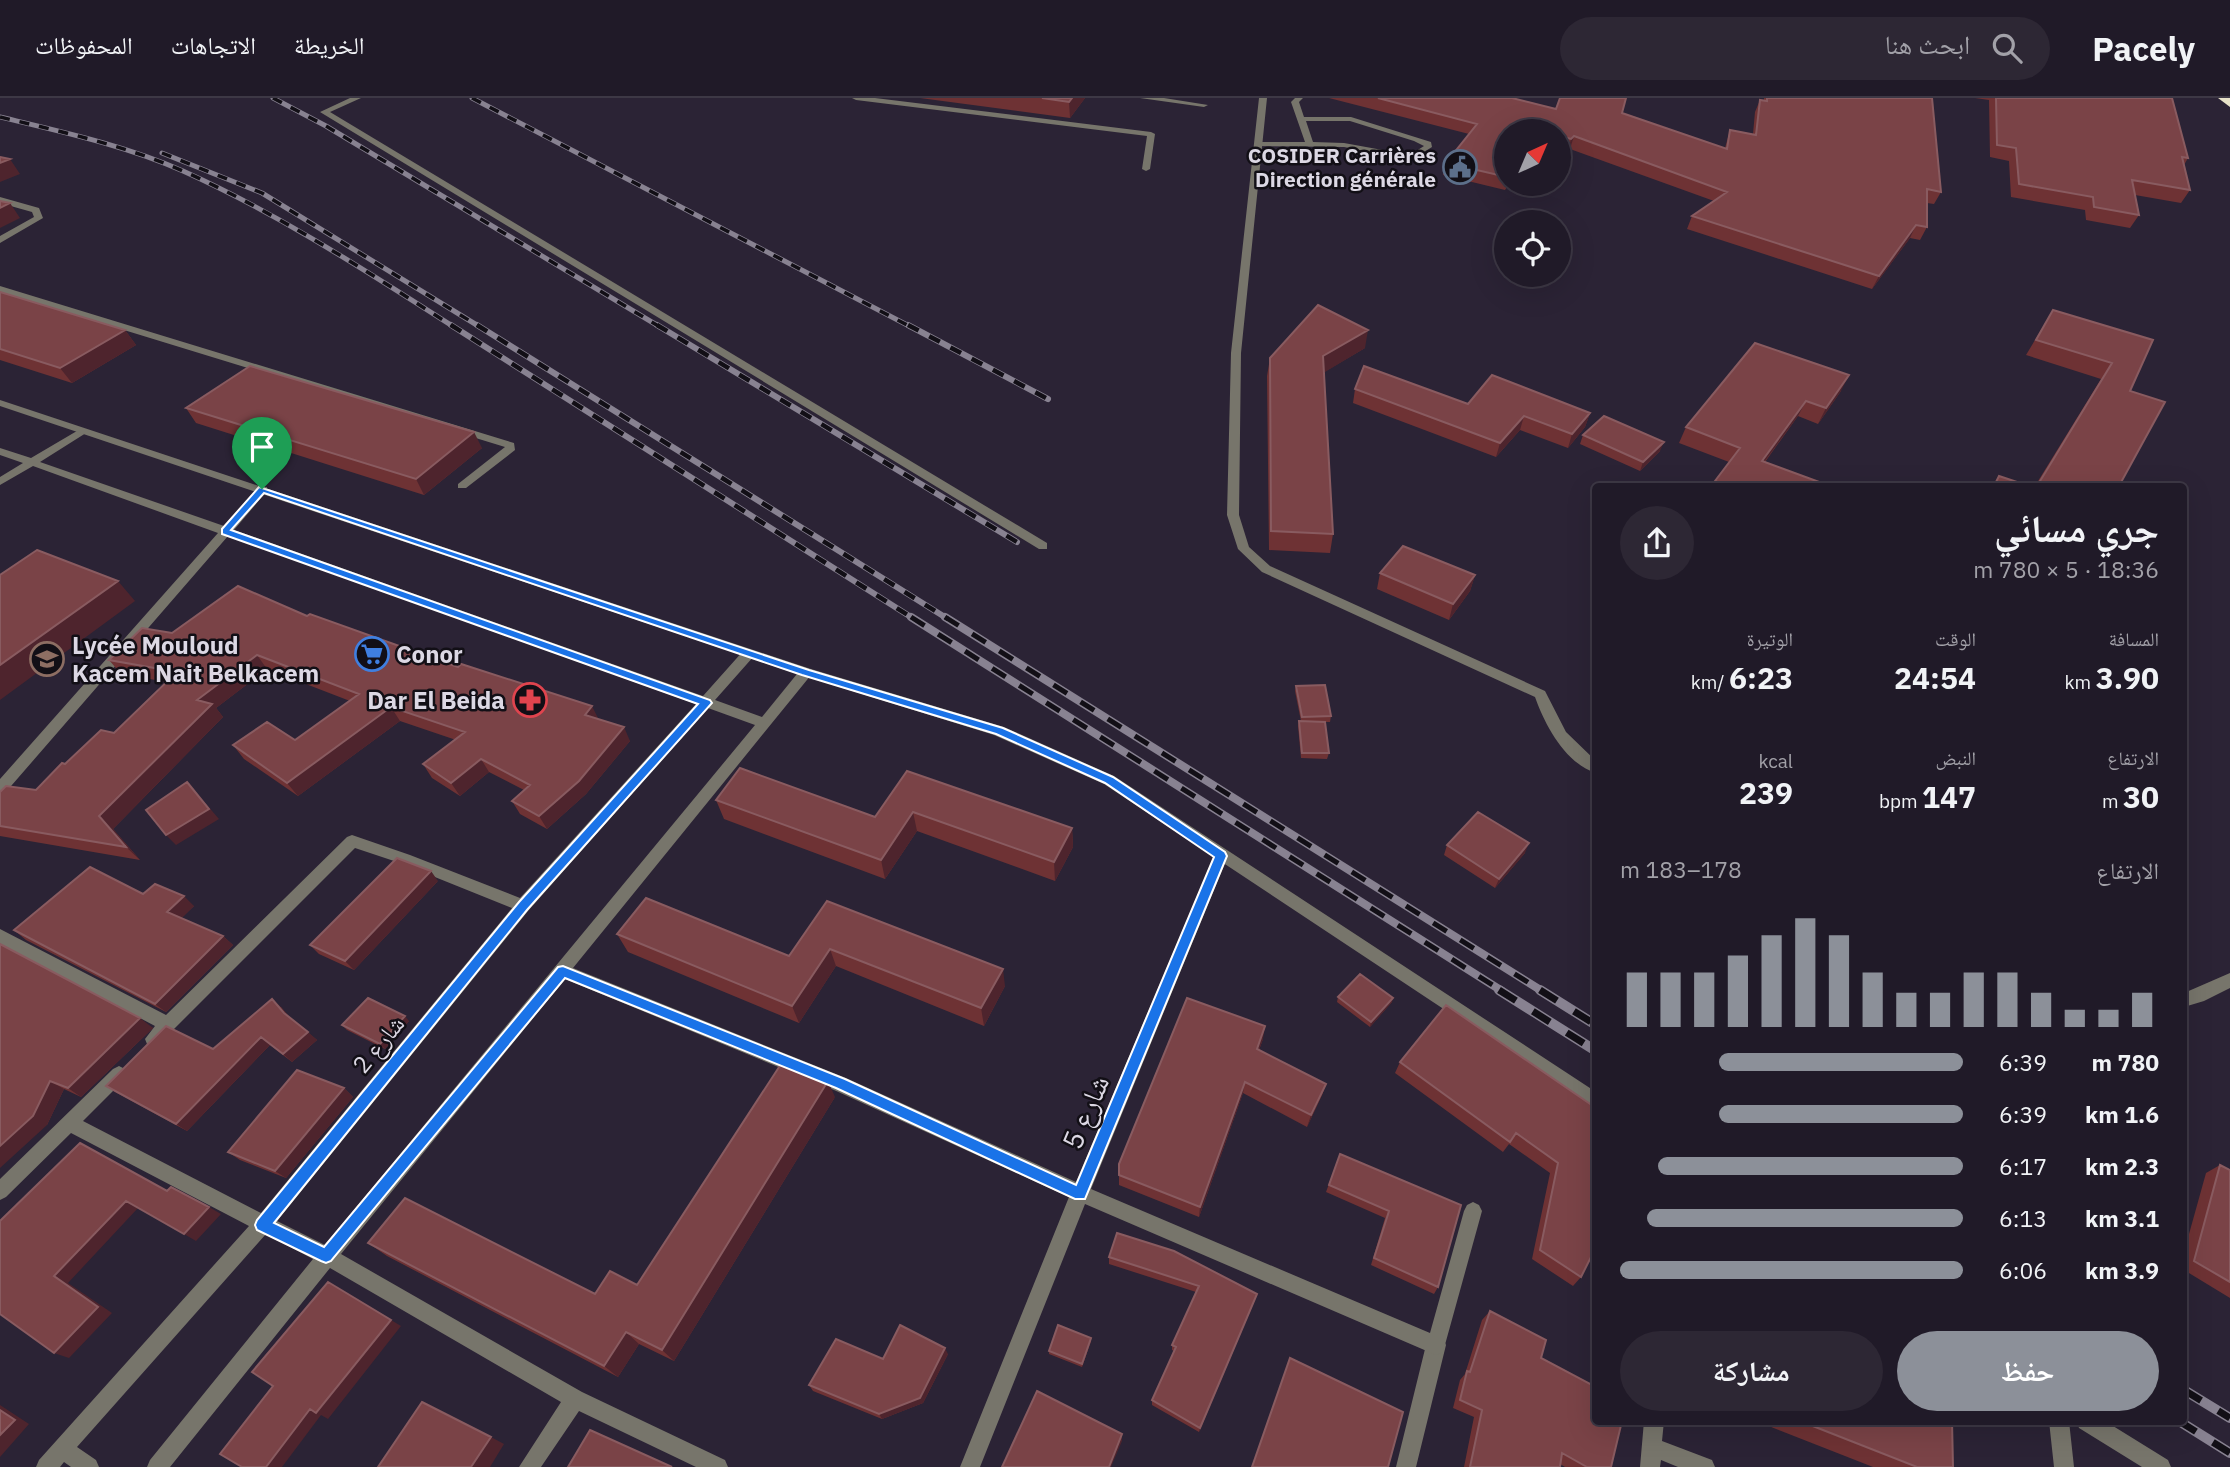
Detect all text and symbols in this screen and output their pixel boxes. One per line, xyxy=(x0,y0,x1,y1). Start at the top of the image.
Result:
search box xyxy=(1560,17,2050,80)
text: ابحث هنا xyxy=(1885,27,1970,61)
text: Pacely xyxy=(2092,27,2195,70)
text: المحفوظات xyxy=(35,29,133,61)
text: الاتجاهات xyxy=(171,29,256,61)
text: الخريطة xyxy=(294,29,365,61)
icon: search xyxy=(1988,29,2026,67)
north arrow xyxy=(1494,119,1572,196)
map controls xyxy=(1494,119,1571,287)
place label: COSIDER Carrières Direction générale xyxy=(1248,141,1436,193)
public building icon: COSIDER Carrières Direction générale xyxy=(1441,148,1479,186)
button: locate xyxy=(1494,210,1571,287)
pin xyxy=(232,417,292,489)
icon: arrive xyxy=(243,428,281,466)
text: جري مسائي xyxy=(1994,503,2159,552)
button: share xyxy=(1620,506,1694,580)
text: 18:36 · 5 × 780 m xyxy=(1973,554,2159,584)
text: الوتيرة xyxy=(1747,627,1793,651)
text: الوقت xyxy=(1935,627,1976,651)
text: المسافة xyxy=(2109,627,2159,651)
place label: Lycée Mouloud Kacem Nait Belkacem xyxy=(72,629,319,689)
supermarket icon: Conor xyxy=(353,635,391,673)
place label: Conor xyxy=(396,638,463,670)
school or university icon: Lycée Mouloud Kacem Nait Belkacem xyxy=(28,640,66,678)
text: 6:23 xyxy=(1729,658,1793,697)
text: 24:54 xyxy=(1894,658,1976,697)
text: 3.90 xyxy=(2096,658,2159,697)
text: /km xyxy=(1691,670,1729,694)
text: km xyxy=(2065,670,2096,694)
pharmacy icon: Dar El Beida xyxy=(511,681,549,719)
place label: Dar El Beida xyxy=(367,684,505,716)
text: النبض xyxy=(1935,746,1976,770)
text: الارتفاع xyxy=(2107,746,2159,770)
text: kcal xyxy=(1758,749,1793,773)
text: 239 xyxy=(1739,773,1793,812)
text: 147 xyxy=(1922,777,1976,816)
text: 30 xyxy=(2123,777,2159,816)
text: bpm xyxy=(1879,789,1922,813)
text: m xyxy=(2102,789,2123,813)
text: 178–183 m xyxy=(1620,854,1742,884)
text: الارتفاع xyxy=(2096,855,2159,885)
street label: شارع 2 xyxy=(345,1008,411,1080)
text: 6:39 xyxy=(1999,1047,2047,1077)
text: 780 m xyxy=(2092,1047,2159,1077)
street label: شارع 5 xyxy=(1053,1069,1117,1155)
text: 6:39 xyxy=(1999,1099,2047,1129)
text: 1.6 km xyxy=(2085,1099,2159,1129)
text: 6:17 xyxy=(1999,1151,2047,1181)
text: 2.3 km xyxy=(2085,1151,2159,1181)
text: 6:13 xyxy=(1999,1203,2047,1233)
text: 3.1 km xyxy=(2085,1203,2159,1233)
text: 6:06 xyxy=(1999,1255,2047,1285)
text: 3.9 km xyxy=(2085,1255,2159,1285)
button: مشاركة xyxy=(1620,1331,1883,1411)
button: حفظ xyxy=(1897,1331,2159,1411)

